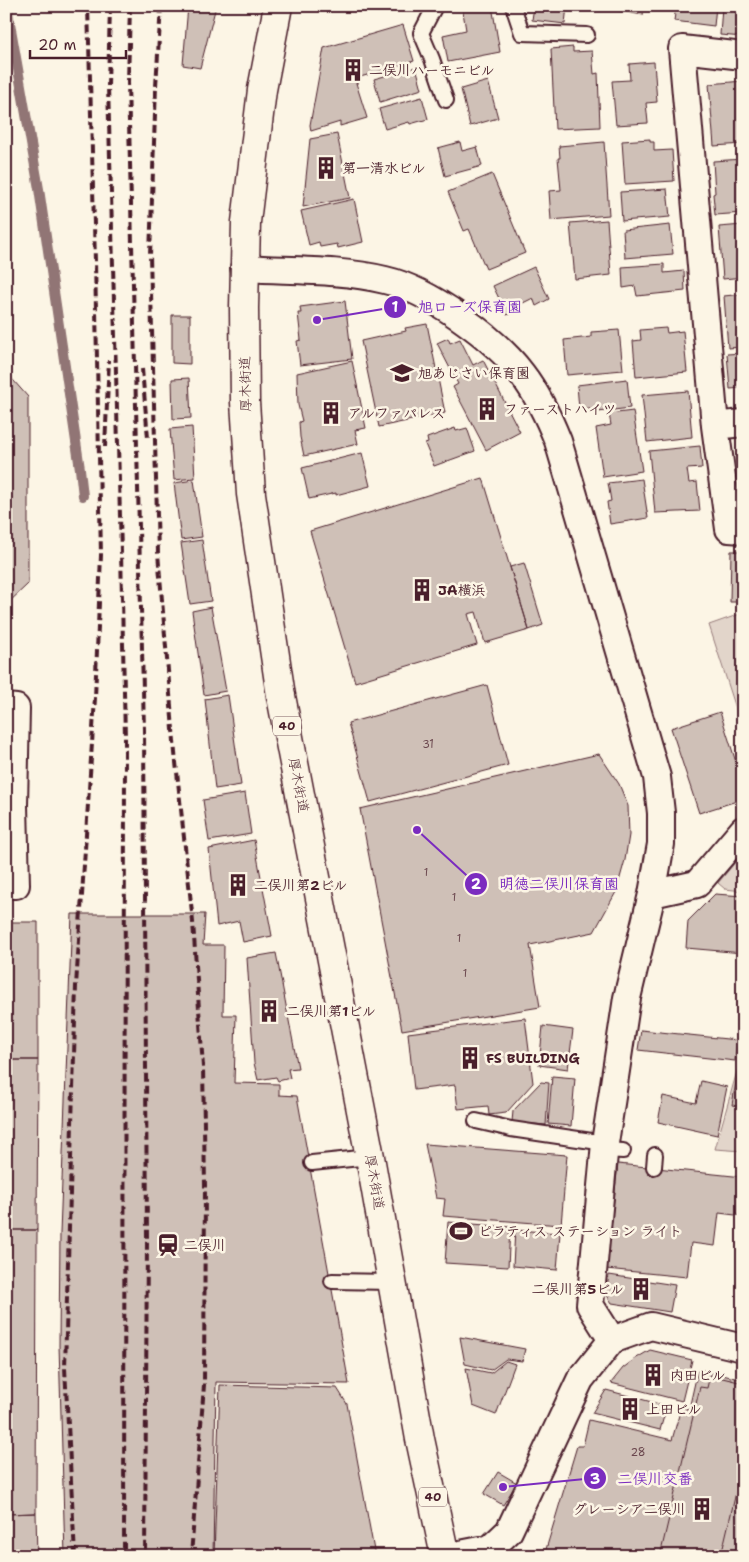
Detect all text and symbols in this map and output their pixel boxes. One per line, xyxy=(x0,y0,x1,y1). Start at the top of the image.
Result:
scale bar xyxy=(30,28,126,60)
text: 20 m xyxy=(38,35,77,55)
building icon: 二俣川ハーモニビル xyxy=(340,57,366,83)
place label: 二俣川ハーモニビル xyxy=(369,61,495,79)
building icon: 第一清水ビル xyxy=(313,155,339,181)
place label: 第一清水ビル xyxy=(342,159,426,177)
callout: 旭ローズ保育園 xyxy=(382,292,532,322)
text: 1 xyxy=(392,297,399,317)
text: 旭ローズ保育園 xyxy=(418,297,522,317)
street label: 厚木街道 xyxy=(236,356,254,412)
school or university icon: 旭あじさい保育園 xyxy=(389,360,415,386)
place label: 旭あじさい保育園 xyxy=(418,364,530,382)
building icon: ファーストハイツ xyxy=(474,396,500,422)
building icon: アルファパレス xyxy=(318,400,344,426)
place label: ファーストハイツ xyxy=(504,400,616,418)
place label: アルファパレス xyxy=(348,404,445,422)
building icon: JA横浜 xyxy=(409,577,435,603)
place label: JA横浜 xyxy=(438,581,486,599)
road number: 40 xyxy=(273,716,301,736)
house number: 31 xyxy=(422,737,434,752)
street label: 厚木街道 xyxy=(285,756,313,814)
house number: 1 xyxy=(424,865,428,880)
callout: 明徳二俣川保育園 xyxy=(464,869,629,899)
building icon: 二俣川第2ビル xyxy=(225,872,251,898)
text: 2 xyxy=(471,874,482,894)
text: 明徳二俣川保育園 xyxy=(499,874,619,894)
place label: 二俣川第2ビル xyxy=(254,876,348,894)
house number: 1 xyxy=(452,890,456,905)
house number: 1 xyxy=(457,931,461,946)
house number: 1 xyxy=(463,966,467,981)
building icon: 二俣川第1ビル xyxy=(256,998,282,1024)
place label: 二俣川第1ビル xyxy=(286,1002,376,1020)
building icon: FS BUILDING xyxy=(457,1045,483,1071)
place label: FS BUILDING xyxy=(486,1049,580,1067)
street label: 厚木街道 xyxy=(361,1153,389,1211)
sports icon: ピラティス ステーション ライト xyxy=(448,1218,474,1244)
place label: ピラティス ステーション ライト xyxy=(478,1222,683,1240)
station icon: 二俣川 xyxy=(155,1232,181,1258)
place label: 二俣川 xyxy=(184,1236,226,1254)
building icon: 二俣川第5ビル xyxy=(628,1276,654,1302)
place label: 二俣川第5ビル xyxy=(532,1280,624,1298)
building icon: 内田ビル xyxy=(640,1362,666,1388)
place label: 内田ビル xyxy=(670,1366,726,1384)
building icon: 上田ビル xyxy=(617,1396,643,1422)
place label: 上田ビル xyxy=(646,1400,702,1418)
house number: 28 xyxy=(630,1445,646,1460)
callout: 二俣川交番 xyxy=(583,1463,703,1493)
text: 3 xyxy=(590,1469,600,1489)
text: 二俣川交番 xyxy=(617,1469,693,1489)
road number: 40 xyxy=(419,1488,447,1506)
building icon: グレーシア二俣川 xyxy=(689,1496,715,1522)
place label: グレーシア二俣川 xyxy=(573,1500,686,1518)

